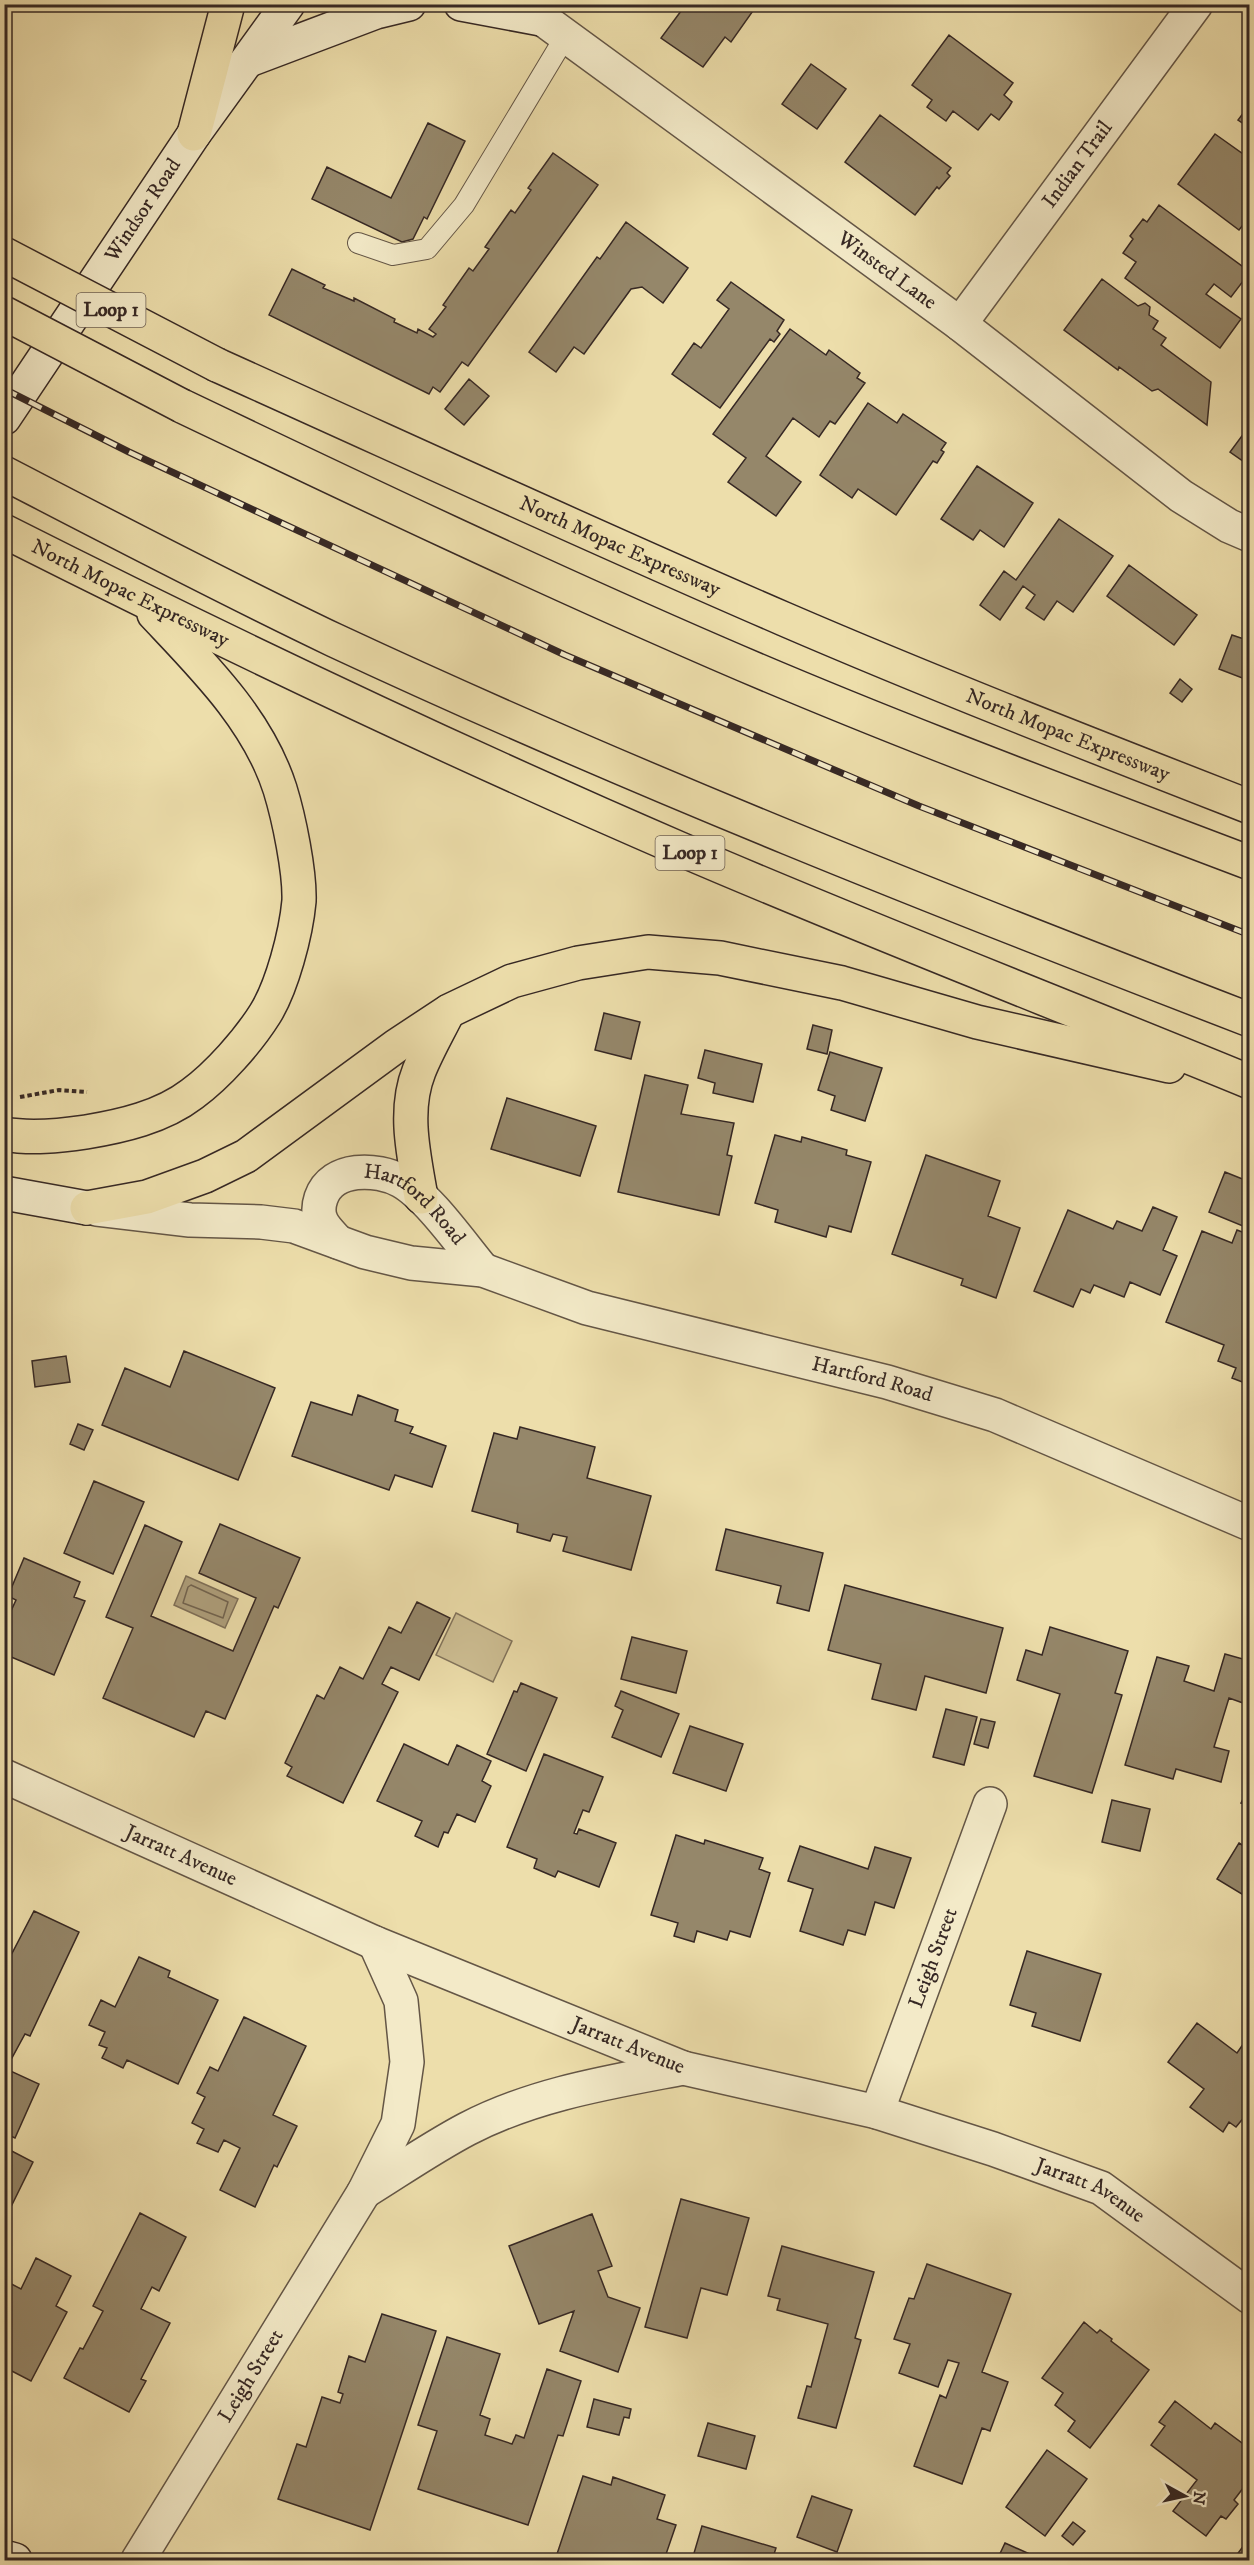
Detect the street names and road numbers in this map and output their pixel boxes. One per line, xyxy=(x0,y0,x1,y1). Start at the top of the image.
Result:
street label: Indian Trail xyxy=(1037,115,1119,213)
street label: Windsor Road xyxy=(99,153,187,268)
street label: Winsted Lane xyxy=(831,225,942,316)
road number: Loop 1 xyxy=(76,293,146,327)
street label: North Mopac Expressway xyxy=(515,491,726,603)
street label: North Mopac Expressway xyxy=(27,534,235,654)
street label: North Mopac Expressway xyxy=(962,683,1175,788)
road number: Loop 1 xyxy=(656,836,724,870)
street label: Hartford Road xyxy=(363,1159,471,1251)
street label: Hartford Road xyxy=(809,1351,936,1408)
street label: Jarratt Avenue xyxy=(119,1818,241,1892)
street label: Leigh Street xyxy=(903,1904,964,2012)
street label: Jarratt Avenue xyxy=(566,2010,689,2080)
street label: Jarratt Avenue xyxy=(1030,2152,1150,2229)
street label: Leigh Street xyxy=(213,2324,290,2427)

